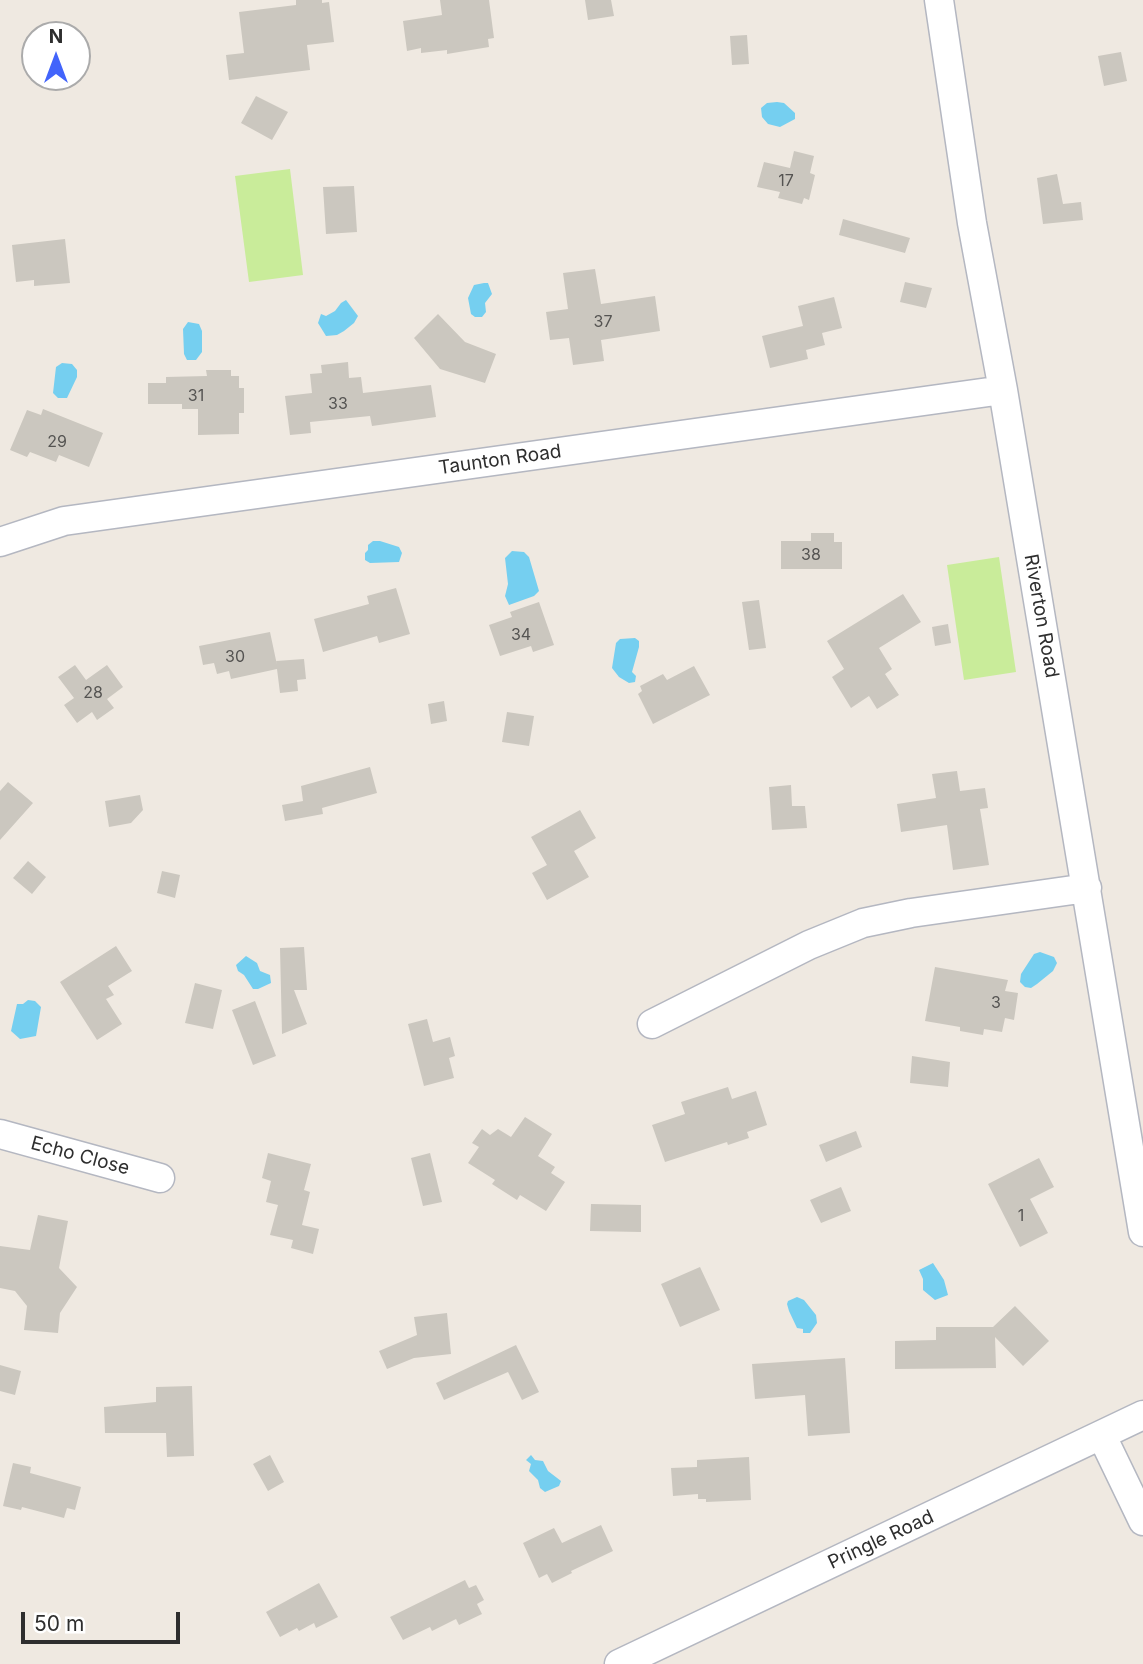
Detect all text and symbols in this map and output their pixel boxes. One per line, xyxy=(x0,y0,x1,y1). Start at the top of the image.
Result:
north arrow xyxy=(21,21,91,91)
text: N xyxy=(49,25,63,48)
house number: 17 xyxy=(778,171,794,191)
house number: 37 xyxy=(594,312,612,332)
house number: 31 xyxy=(188,386,204,406)
house number: 33 xyxy=(328,394,348,414)
house number: 29 xyxy=(47,432,67,452)
street label: Taunton Road xyxy=(437,440,563,480)
house number: 38 xyxy=(801,545,821,565)
street label: Riverton Road xyxy=(1019,552,1063,680)
house number: 34 xyxy=(511,625,531,645)
house number: 30 xyxy=(225,647,245,667)
house number: 28 xyxy=(83,683,103,703)
house number: 3 xyxy=(991,993,1001,1013)
street label: Echo Close xyxy=(28,1132,132,1180)
house number: 1 xyxy=(1018,1206,1024,1226)
street label: Pringle Road xyxy=(825,1506,937,1574)
scale bar xyxy=(24,1598,184,1642)
text: 50 m xyxy=(34,1611,84,1636)

